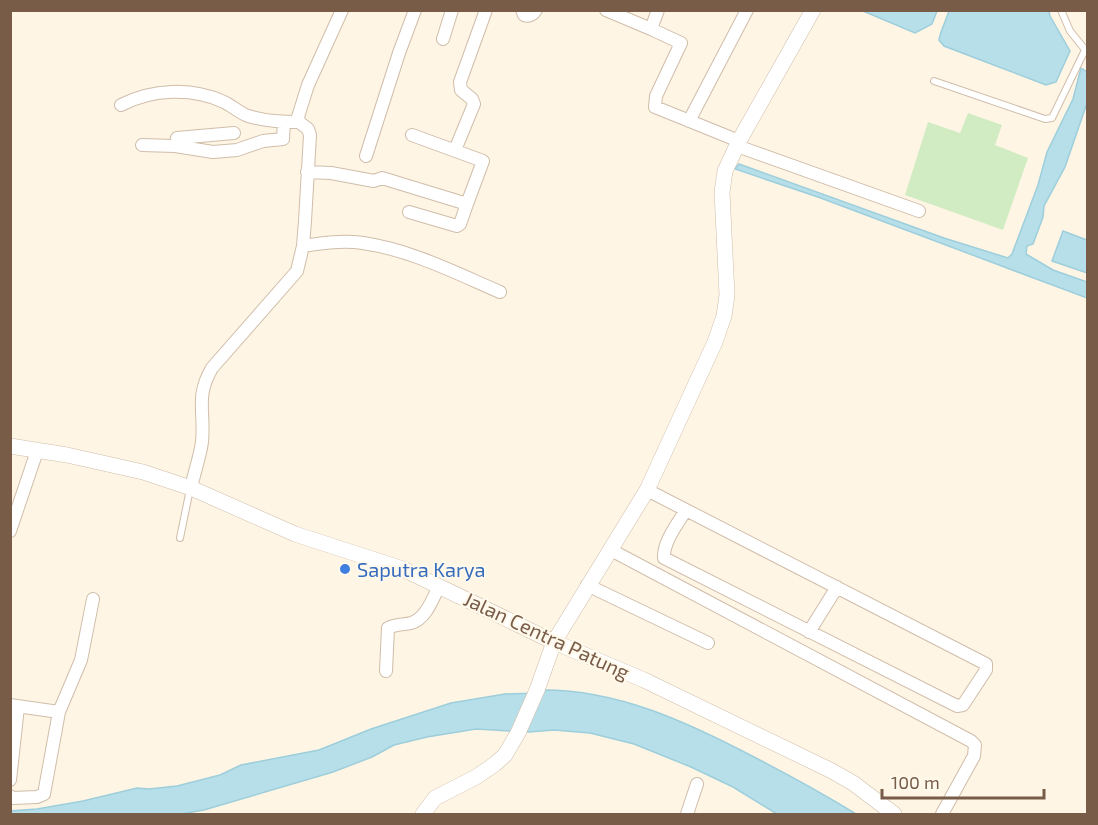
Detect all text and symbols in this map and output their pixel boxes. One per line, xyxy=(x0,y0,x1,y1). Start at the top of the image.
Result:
place label: Saputra Karya xyxy=(357,557,486,581)
marker: Saputra Karya xyxy=(338,562,352,576)
street label: Jalan Centra Patung xyxy=(460,586,634,684)
scale bar xyxy=(882,762,1044,800)
text: 100 m xyxy=(891,771,940,793)

